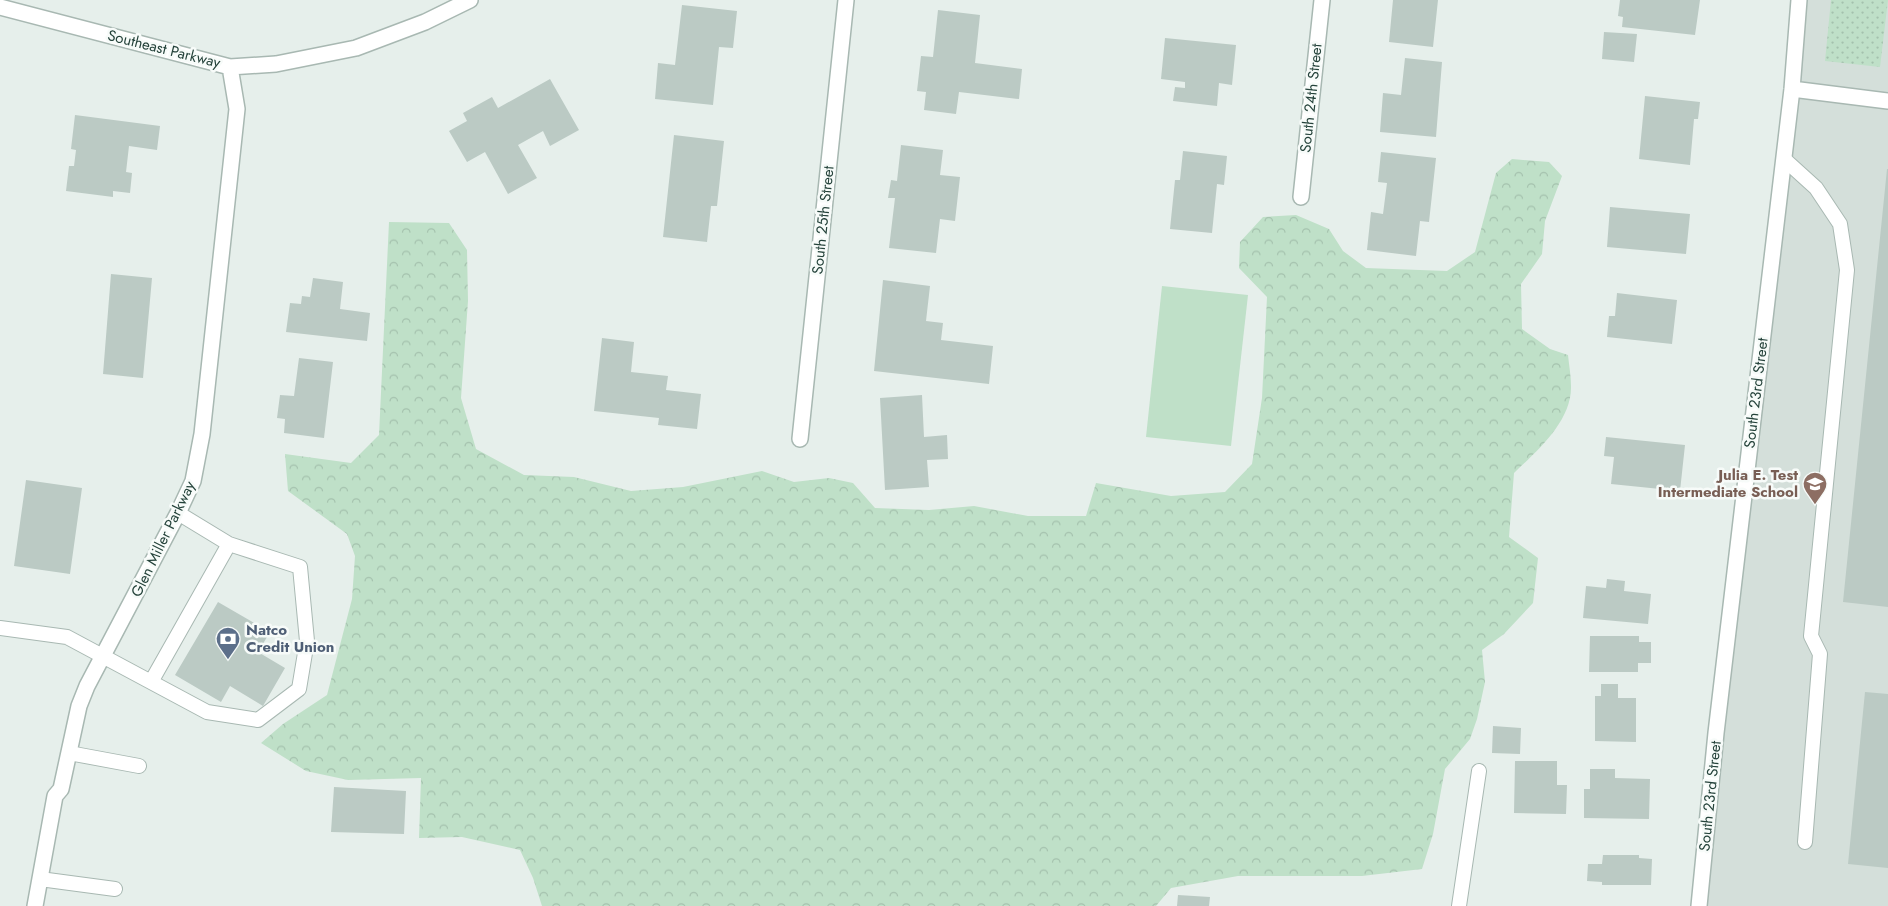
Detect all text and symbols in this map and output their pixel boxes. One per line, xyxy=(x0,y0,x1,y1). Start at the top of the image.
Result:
street label: Southeast Parkway xyxy=(105,24,223,74)
street label: South 24th Street xyxy=(1294,42,1328,154)
street label: South 25th Street xyxy=(806,164,840,275)
street label: South 23rd Street xyxy=(1738,336,1774,449)
place label: Julia E. Test Intermediate School xyxy=(1658,464,1798,503)
school or university icon: Julia E. Test Intermediate School xyxy=(1802,471,1828,505)
street label: Glen Miller Parkway xyxy=(125,477,201,601)
place label: Natco Credit Union xyxy=(246,619,334,658)
bank icon: Natco Credit Union xyxy=(215,626,241,660)
street label: South 23rd Street xyxy=(1693,739,1727,852)

